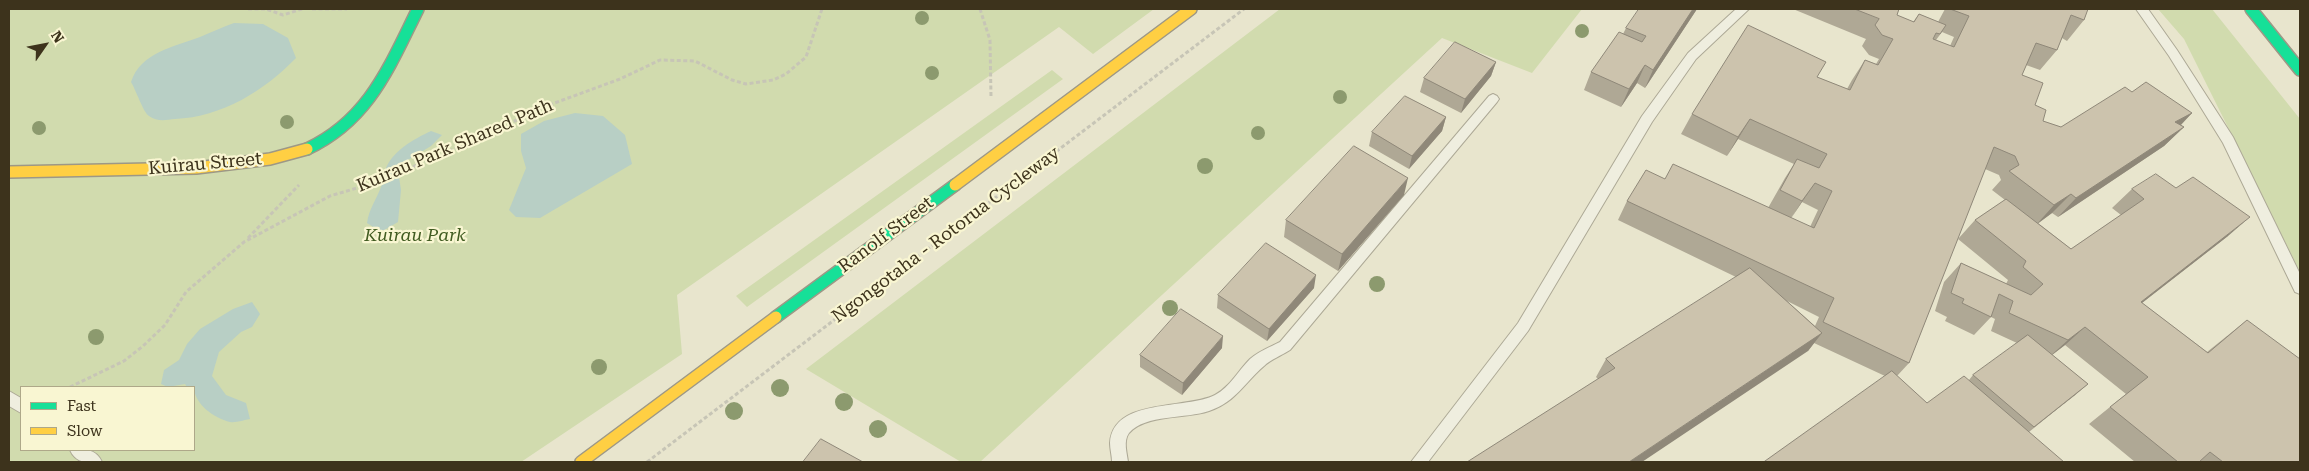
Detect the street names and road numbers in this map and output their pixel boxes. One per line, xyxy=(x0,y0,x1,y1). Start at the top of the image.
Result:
street label: Kuirau Park Shared Path xyxy=(354,95,556,197)
street label: Ngongotaha - Rotorua Cycleway xyxy=(828,142,1064,328)
street label: Kuirau Street xyxy=(147,148,263,180)
street label: Ranolf Street xyxy=(834,192,938,278)

